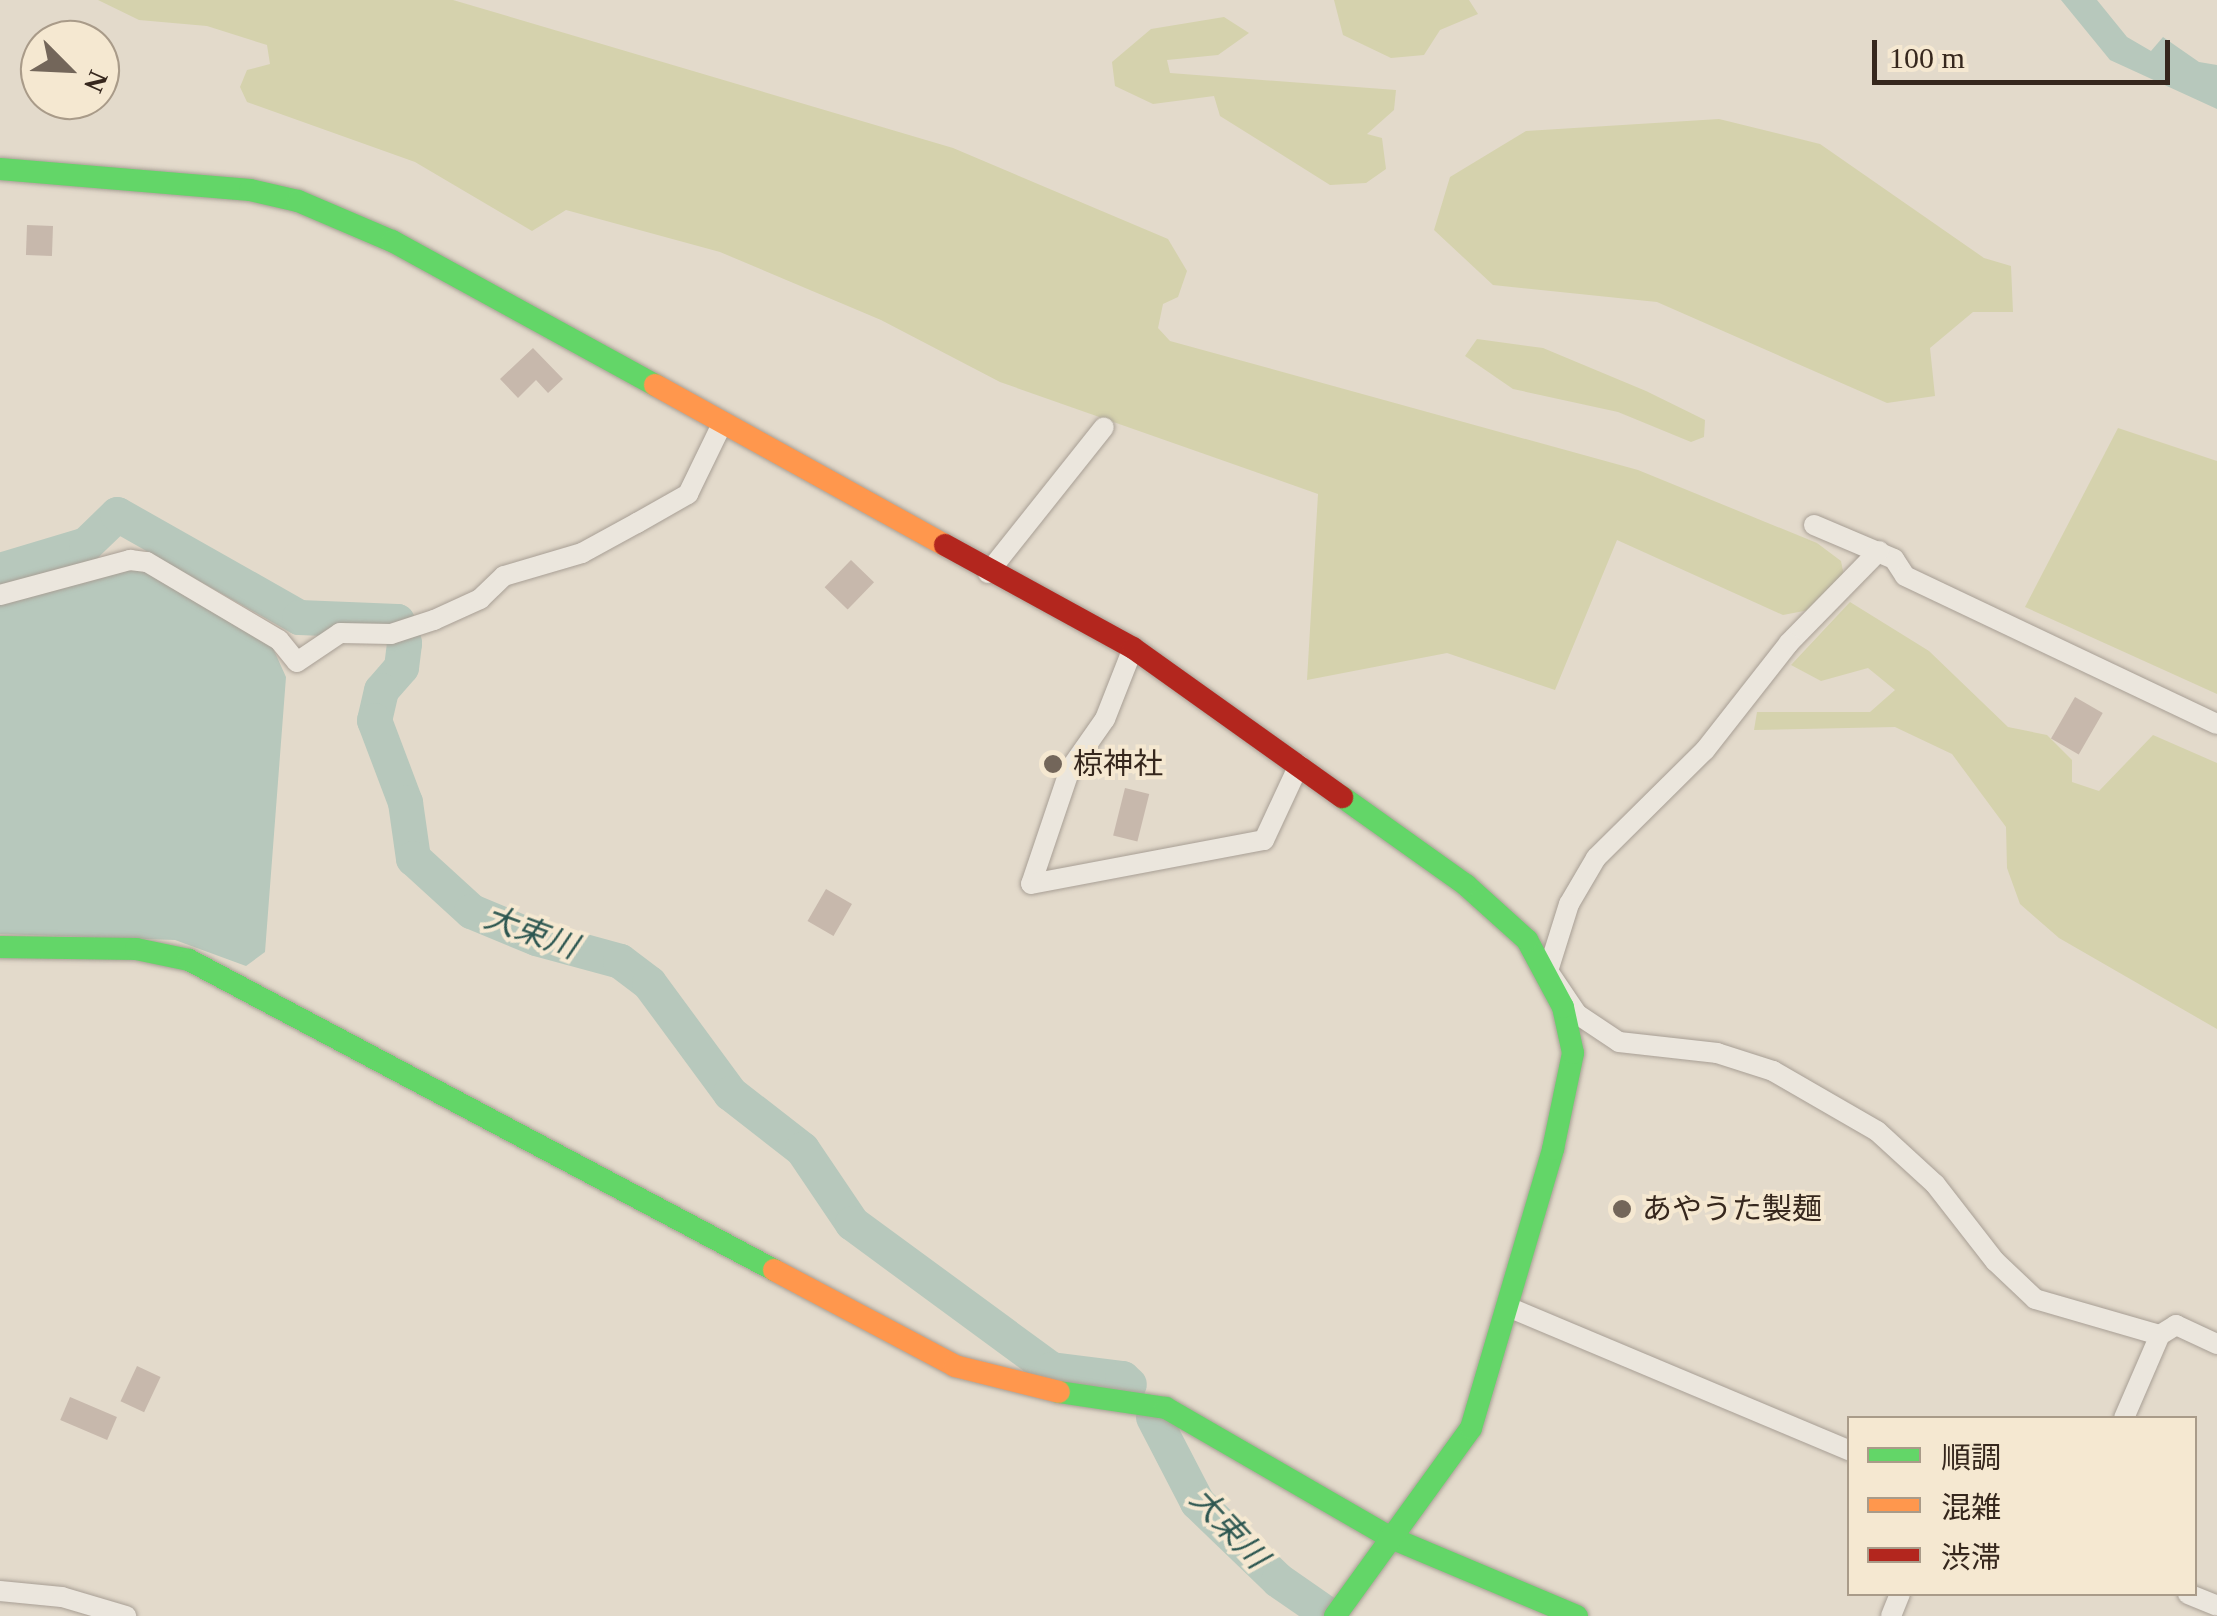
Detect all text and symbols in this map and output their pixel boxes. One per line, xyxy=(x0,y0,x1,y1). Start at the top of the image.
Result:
north arrow xyxy=(20,20,120,120)
scale bar xyxy=(1877,20,2174,82)
text: 100 m xyxy=(1889,41,1965,74)
text: N xyxy=(78,66,114,97)
place label: 椋神社 xyxy=(1073,746,1163,782)
marker: 椋神社 xyxy=(1042,753,1064,775)
water label: 大束川 xyxy=(479,898,583,966)
place label: あやうた製麺 xyxy=(1642,1191,1822,1227)
marker: あやうた製麺 xyxy=(1611,1198,1633,1220)
legend xyxy=(1847,1416,2197,1596)
text: 順調 xyxy=(1941,1441,2001,1474)
water label: 大束川 xyxy=(1182,1480,1276,1576)
text: 混雑 xyxy=(1941,1491,2001,1524)
text: 渋滞 xyxy=(1941,1541,2001,1574)

